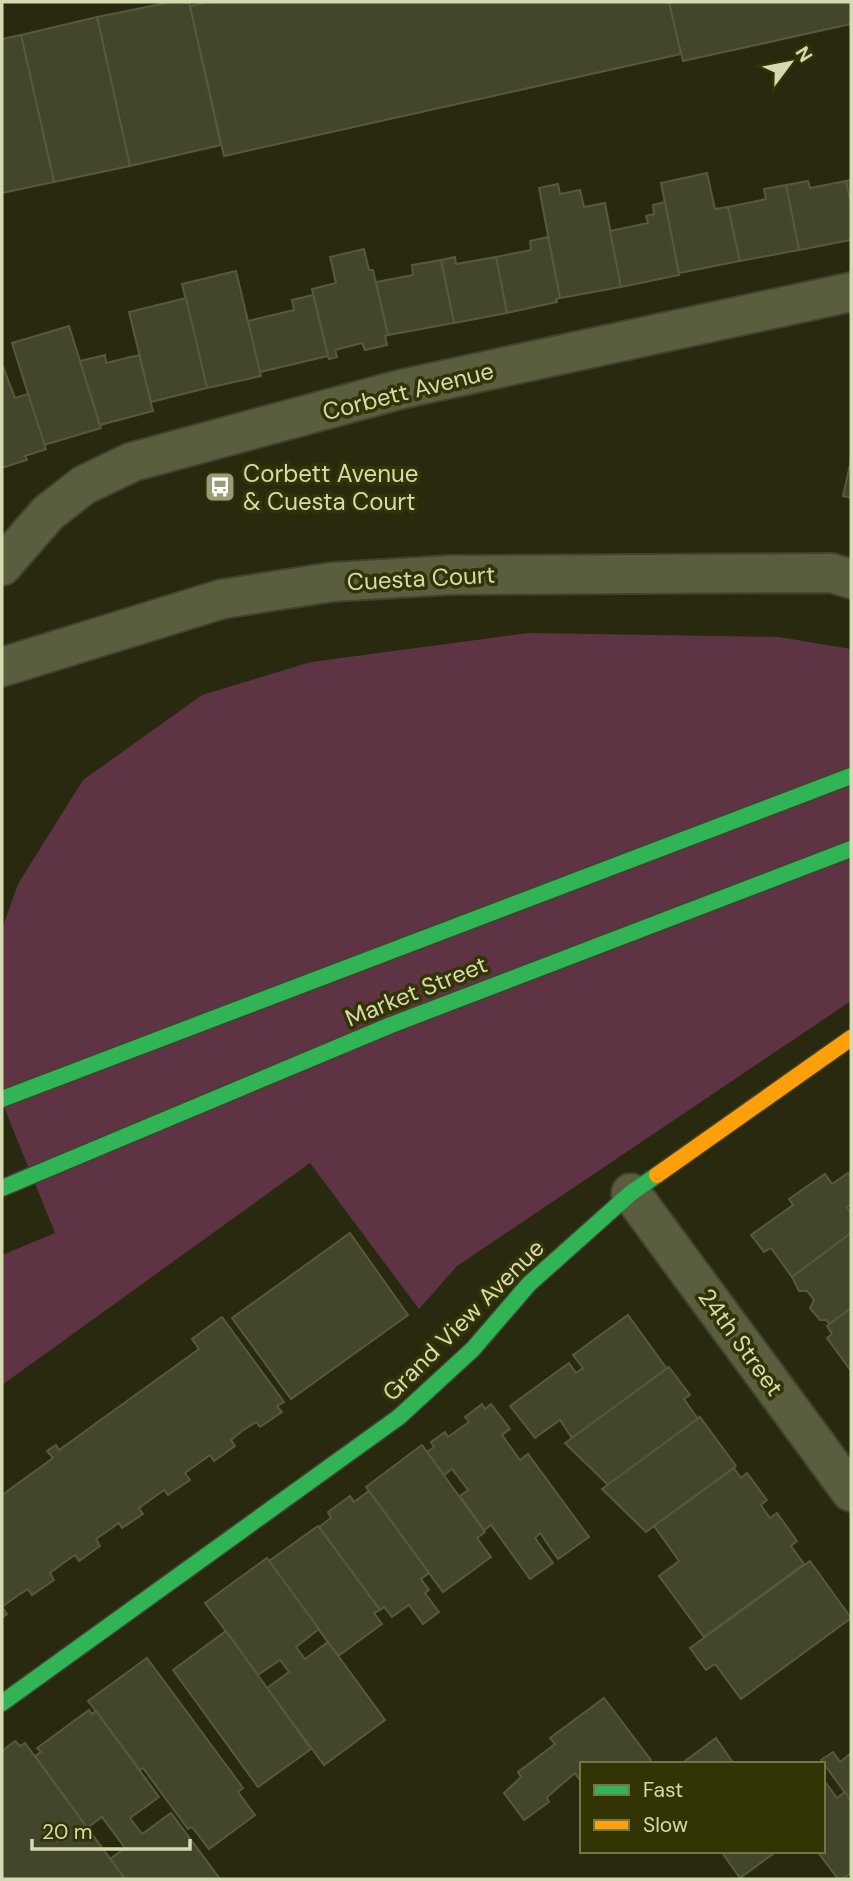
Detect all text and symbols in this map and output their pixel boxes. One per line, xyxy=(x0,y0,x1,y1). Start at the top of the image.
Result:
north arrow xyxy=(755,28,825,98)
text: N xyxy=(790,42,818,67)
street label: Corbett Avenue xyxy=(319,355,497,427)
place label: Corbett Avenue & Cuesta Court xyxy=(243,458,418,517)
bus stop icon: Corbett Avenue & Cuesta Court xyxy=(203,470,237,504)
street label: Cuesta Court xyxy=(346,559,496,597)
street label: Market Street xyxy=(340,948,492,1034)
street label: Grand View Avenue xyxy=(375,1232,551,1408)
street label: 24th Street xyxy=(692,1282,790,1402)
legend xyxy=(580,1762,825,1853)
text: Fast xyxy=(643,1776,683,1804)
scale bar xyxy=(32,1808,189,1852)
text: Slow xyxy=(643,1811,688,1839)
text: 20 m xyxy=(42,1818,93,1846)

